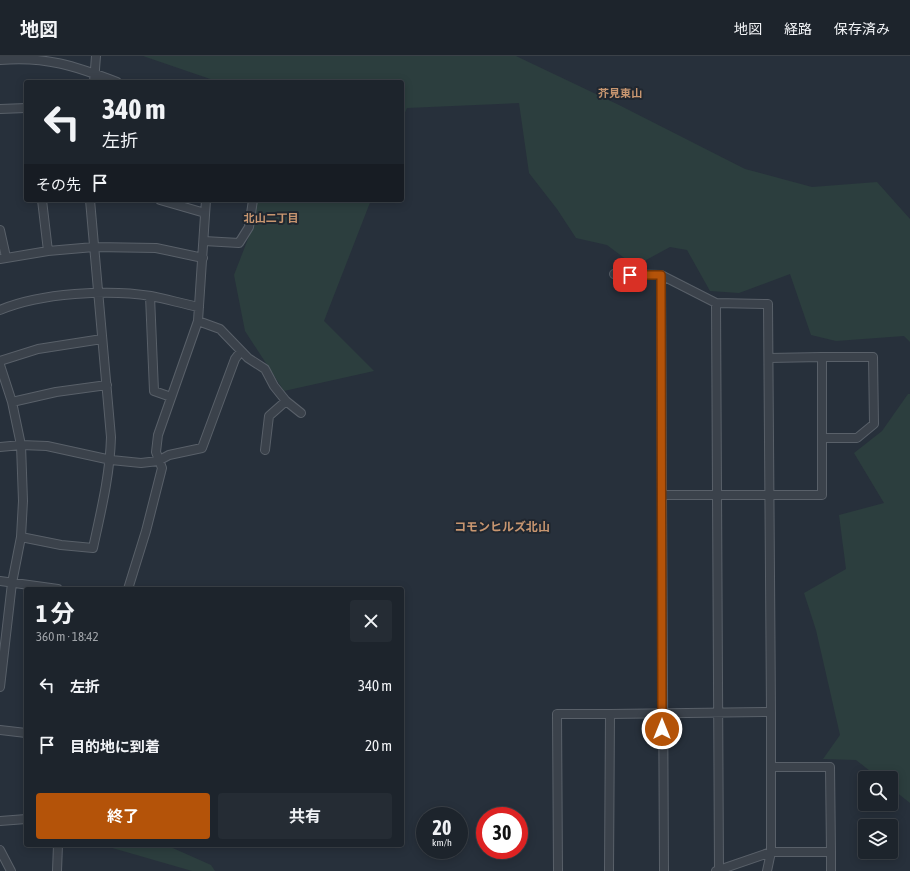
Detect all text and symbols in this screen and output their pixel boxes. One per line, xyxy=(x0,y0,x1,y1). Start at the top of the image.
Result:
text: 地図 xyxy=(20,18,58,40)
text: 地図 xyxy=(734,21,762,37)
text: 経路 xyxy=(784,21,812,37)
text: 保存済み xyxy=(834,21,890,37)
district label: 芥見東山 xyxy=(598,87,642,99)
text: 340 m xyxy=(102,93,165,125)
icon: left xyxy=(36,96,88,148)
text: 左折 xyxy=(102,130,138,151)
icon: arrive xyxy=(89,172,111,194)
text: その先 xyxy=(36,176,81,193)
district label: 北山二丁目 xyxy=(244,212,299,224)
pin xyxy=(613,258,647,292)
icon: arrive xyxy=(619,264,641,286)
district label: コモンヒルズ北山 xyxy=(454,520,550,534)
text: 1 分 xyxy=(36,600,75,627)
button: close xyxy=(350,600,392,642)
text: 360 m · 18:42 xyxy=(36,629,99,644)
icon: left xyxy=(36,674,58,696)
text: 340 m xyxy=(358,677,392,694)
text: 左折 xyxy=(70,678,100,695)
position arrow xyxy=(641,708,683,750)
icon: arrive xyxy=(36,734,58,756)
text: 20 m xyxy=(365,737,392,754)
text: 目的地に到着 xyxy=(70,738,160,755)
map controls xyxy=(858,771,898,859)
button: search xyxy=(858,771,898,811)
button: 終了 xyxy=(36,793,210,839)
button: 共有 xyxy=(218,793,392,839)
speed limit sign: 30 xyxy=(476,807,528,859)
text: 20 xyxy=(433,816,451,839)
button: layers xyxy=(858,819,898,859)
text: km/h xyxy=(432,837,452,848)

